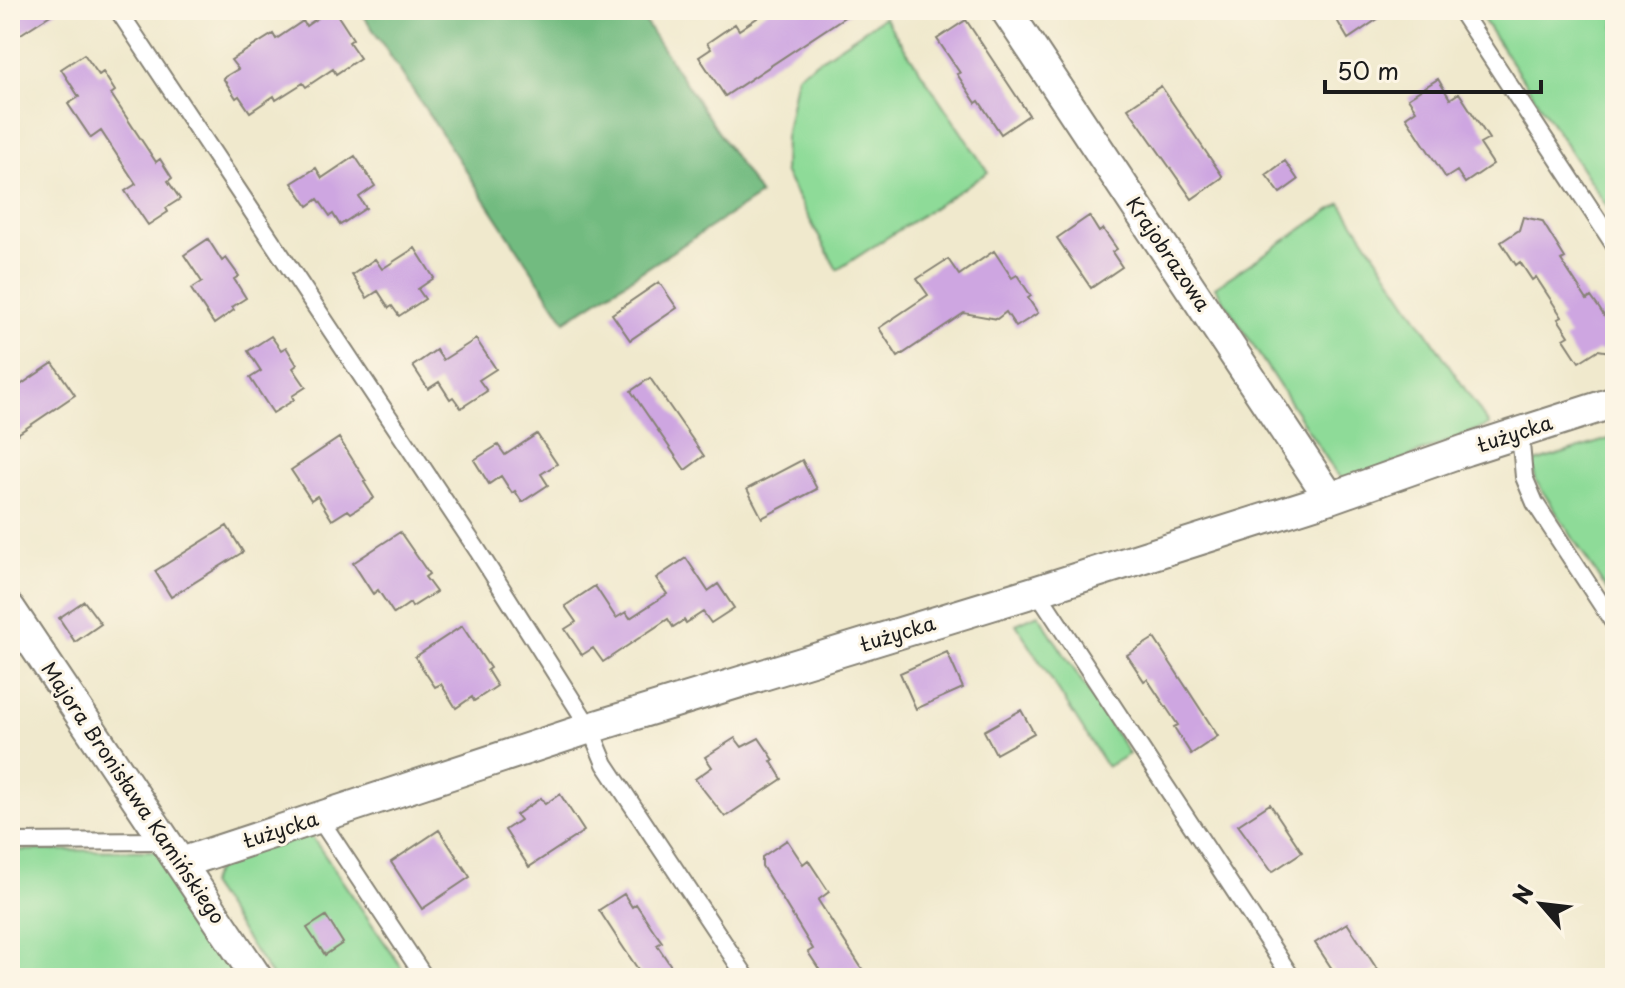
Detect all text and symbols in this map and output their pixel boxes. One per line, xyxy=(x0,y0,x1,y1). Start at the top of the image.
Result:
scale bar xyxy=(1325,44,1541,94)
text: 50 m xyxy=(1337,52,1399,88)
street label: Krajobrazowa xyxy=(1119,190,1219,317)
street label: Łużycka xyxy=(1473,407,1556,459)
street label: Łużycka xyxy=(856,607,939,659)
street label: Majora Bronisława Kamińskiego xyxy=(35,655,233,929)
street label: Łużycka xyxy=(239,803,322,855)
north arrow xyxy=(1501,864,1581,944)
text: N xyxy=(1503,878,1541,909)

